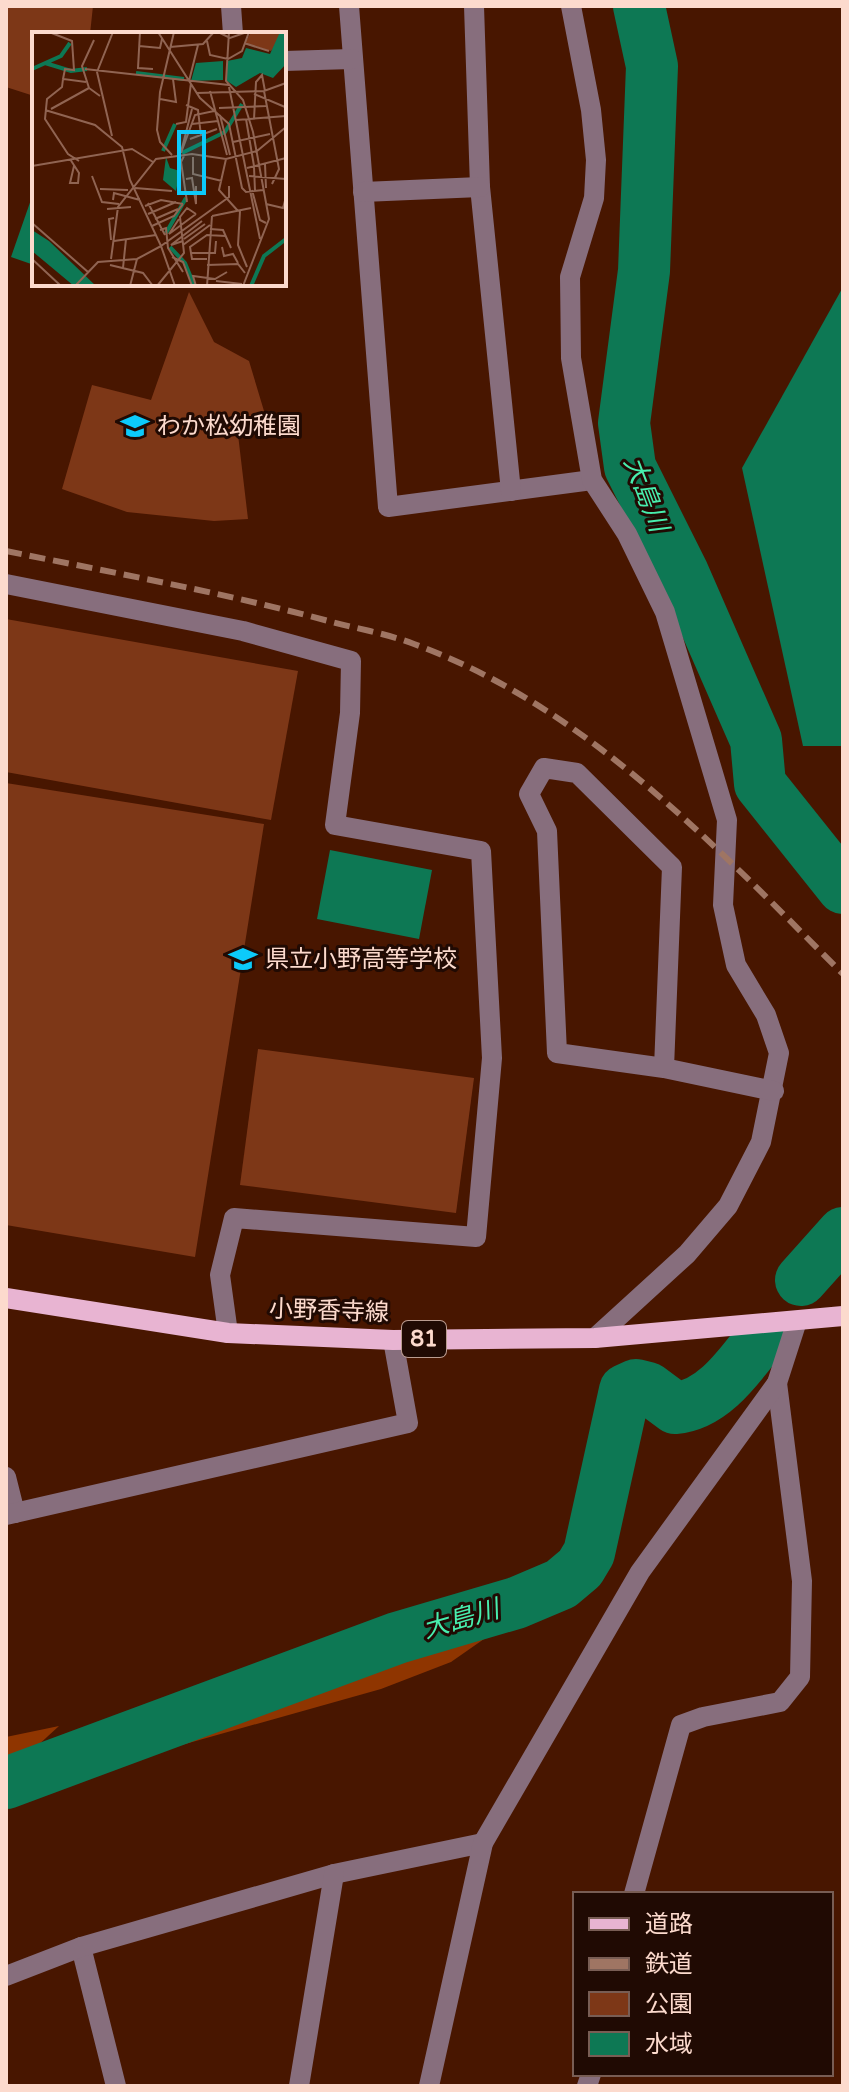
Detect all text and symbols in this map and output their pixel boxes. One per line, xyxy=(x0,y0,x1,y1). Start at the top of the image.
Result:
inset map xyxy=(32,32,286,286)
school or university icon: わか松幼稚園 xyxy=(120,411,150,441)
place label: わか松幼稚園 xyxy=(157,412,301,441)
water label: 大島川 xyxy=(618,452,676,539)
school or university icon: 県立小野高等学校 xyxy=(228,944,258,974)
place label: 県立小野高等学校 xyxy=(265,945,457,974)
street label: 小野香寺線 xyxy=(269,1294,389,1328)
road number: 81 xyxy=(402,1321,446,1357)
water label: 大島川 xyxy=(419,1593,506,1645)
legend xyxy=(573,1892,833,2076)
text: 道路 xyxy=(645,1910,693,1939)
text: 鉄道 xyxy=(645,1950,693,1979)
text: 公園 xyxy=(645,1990,693,2019)
text: 水域 xyxy=(645,2030,693,2059)

